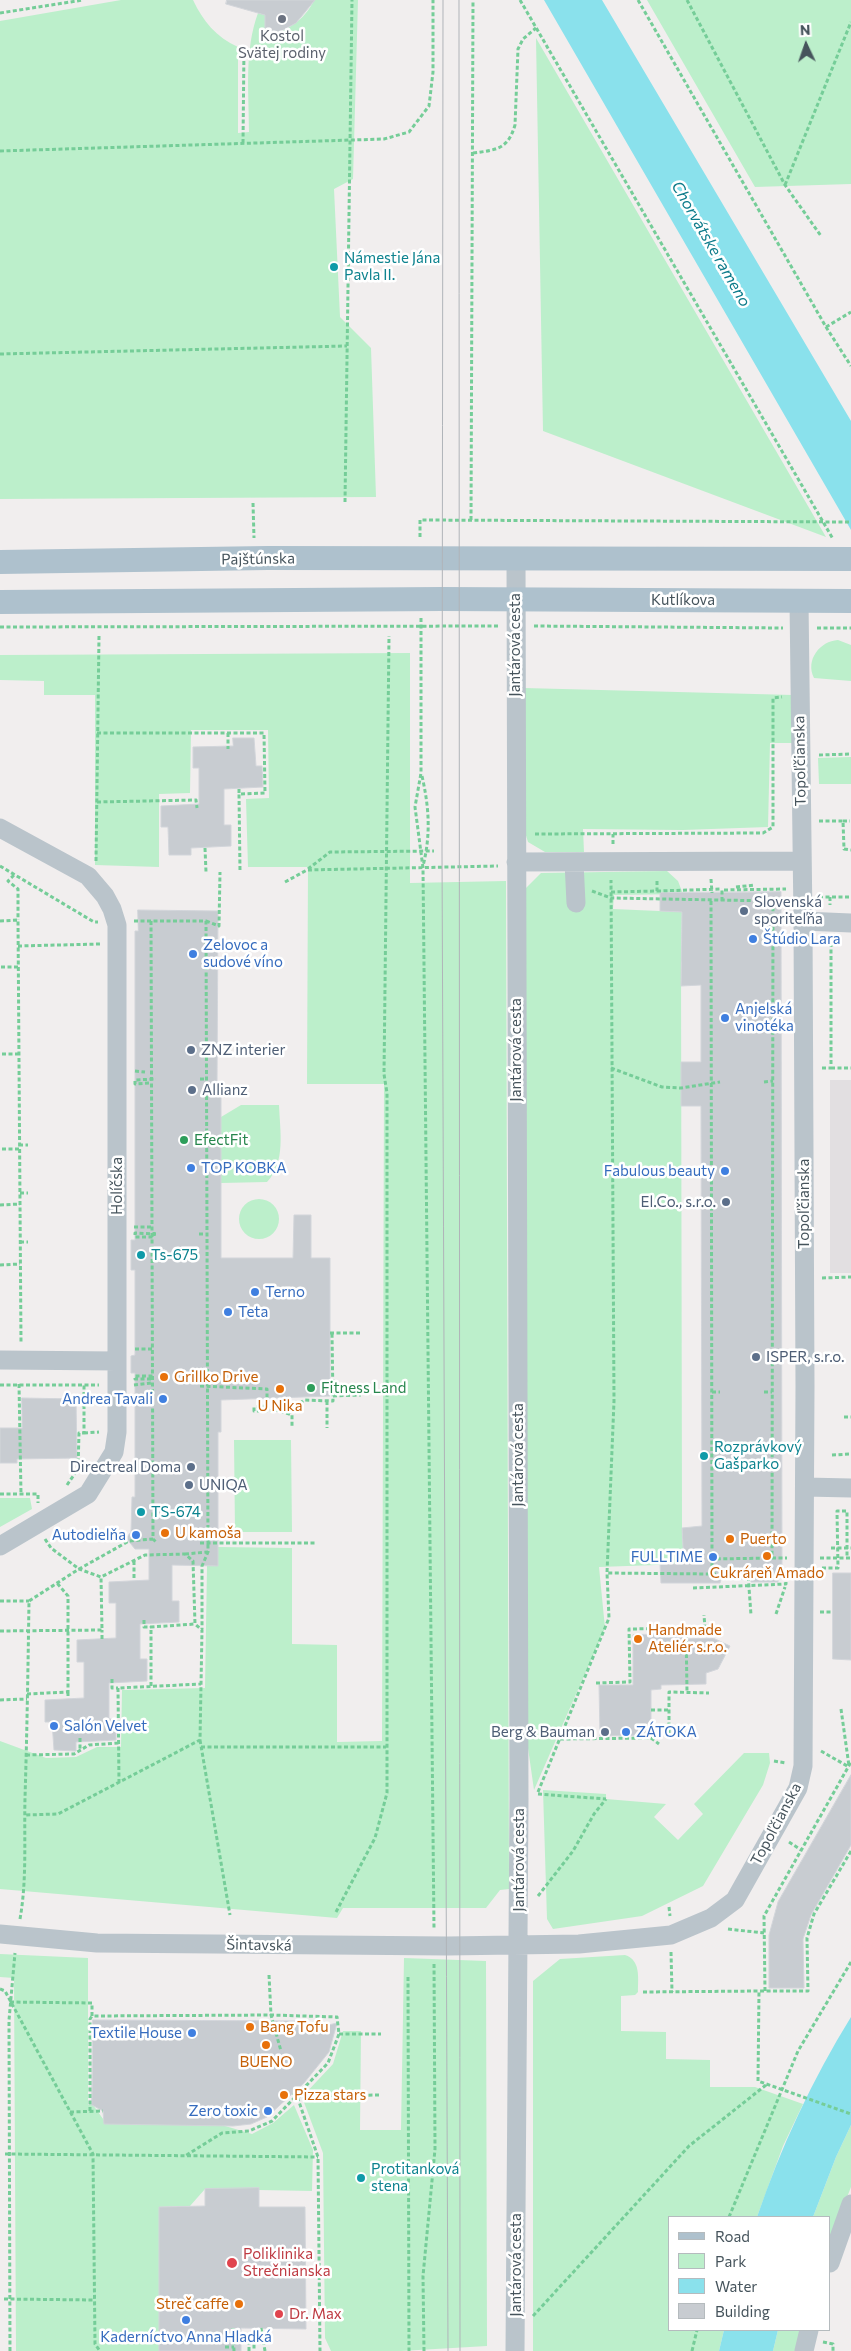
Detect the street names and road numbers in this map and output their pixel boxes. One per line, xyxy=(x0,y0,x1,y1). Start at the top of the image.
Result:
street label: Pajštúnska xyxy=(221,549,295,569)
street label: Kutlíkova xyxy=(651,591,715,609)
street label: Jantárová cesta xyxy=(506,593,524,697)
street label: Topoľčianska xyxy=(790,716,810,806)
street label: Jantárová cesta xyxy=(507,998,525,1102)
street label: Holíčska xyxy=(108,1157,126,1215)
street label: Topoľčianska xyxy=(795,1159,813,1249)
street label: Jantárová cesta xyxy=(509,1403,527,1507)
street label: Topoľčianska xyxy=(747,1780,805,1868)
street label: Jantárová cesta xyxy=(510,1808,528,1912)
street label: Šintavská xyxy=(226,1935,292,1955)
street label: Jantárová cesta xyxy=(507,2213,525,2317)

